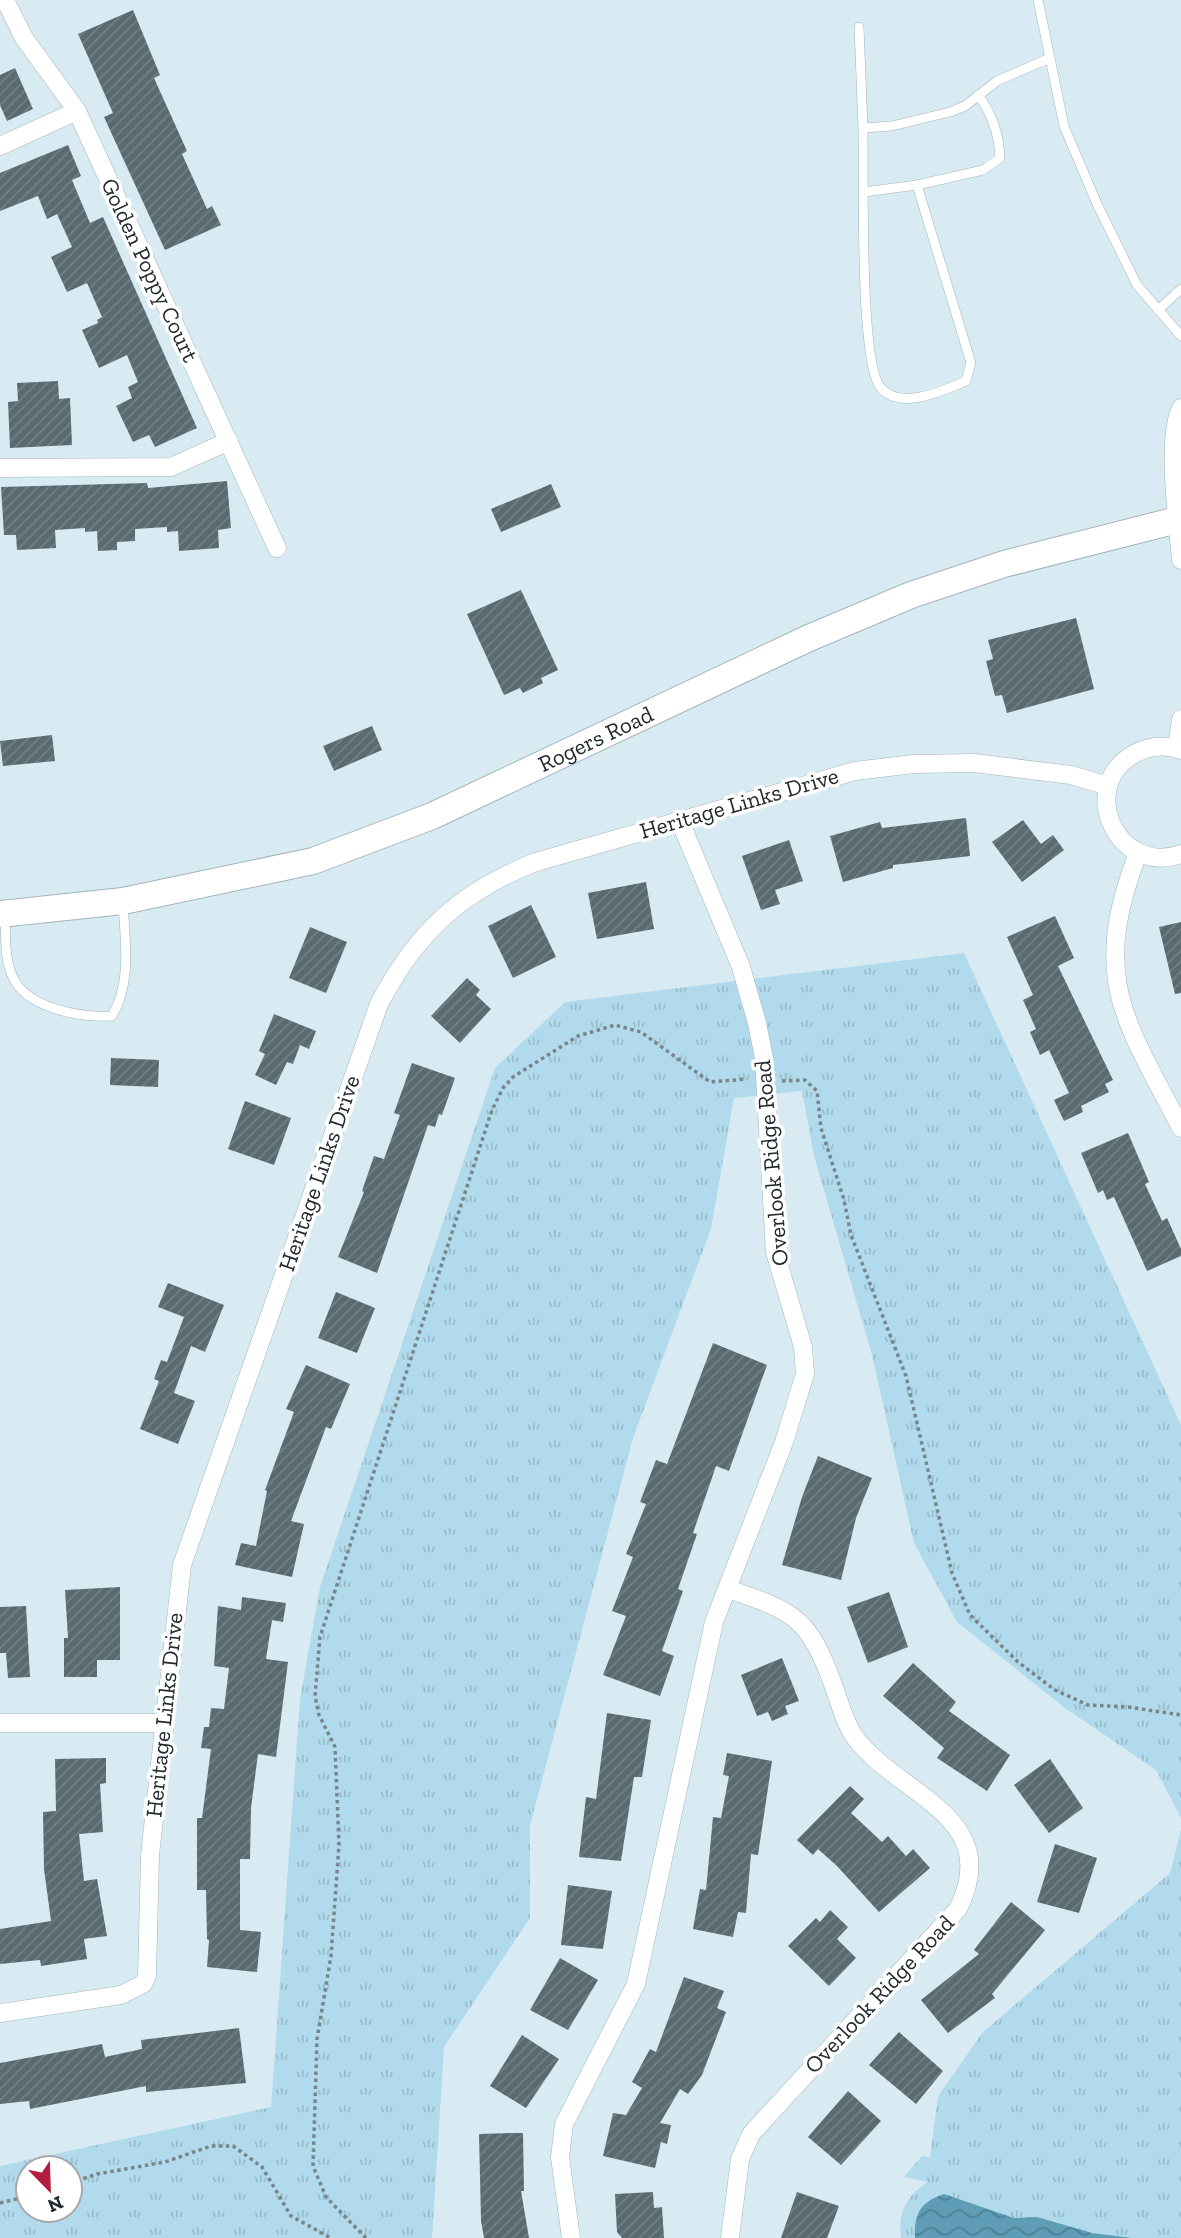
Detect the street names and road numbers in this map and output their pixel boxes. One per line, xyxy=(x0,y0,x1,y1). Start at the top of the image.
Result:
street label: Golden Poppy Court xyxy=(95,174,205,367)
street label: Rogers Road xyxy=(534,700,658,778)
street label: Heritage Links Drive xyxy=(636,761,842,845)
street label: Overlook Ridge Road xyxy=(748,1058,794,1267)
street label: Heritage Links Drive xyxy=(272,1071,366,1275)
street label: Heritage Links Drive xyxy=(139,1611,189,1819)
street label: Overlook Ridge Road xyxy=(798,1909,960,2079)

